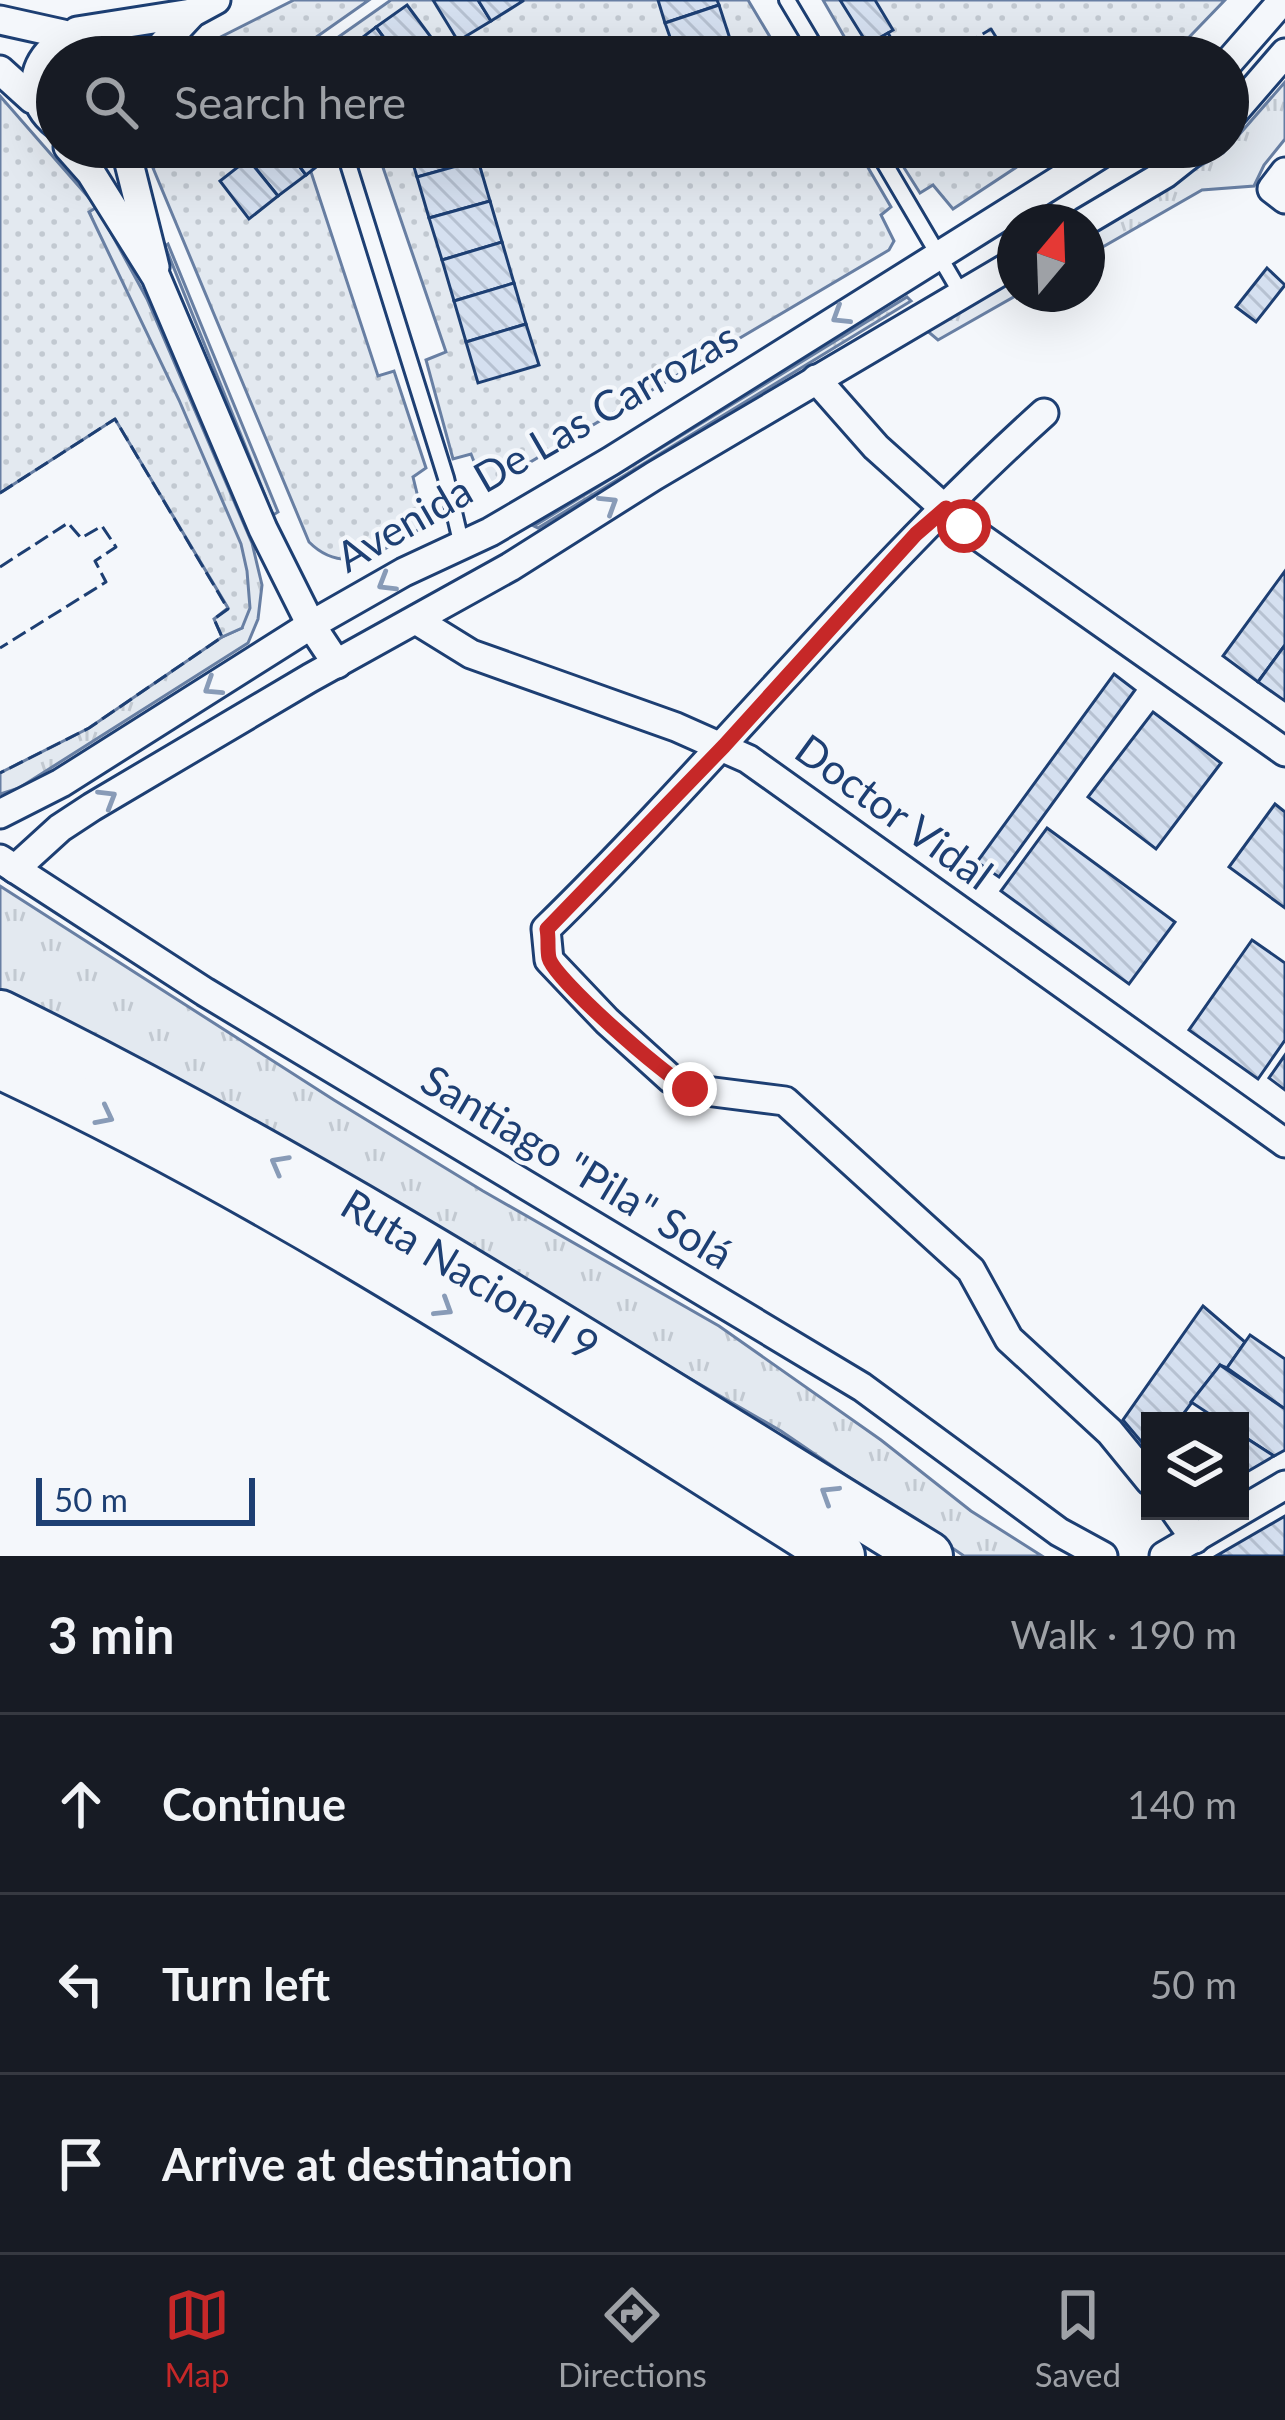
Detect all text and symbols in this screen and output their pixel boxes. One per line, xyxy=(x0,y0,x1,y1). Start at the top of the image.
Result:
search box xyxy=(36,36,1249,168)
icon: search xyxy=(78,69,144,135)
text: Search here xyxy=(174,75,406,129)
north arrow xyxy=(997,204,1105,312)
one-way arrow xyxy=(831,302,853,324)
street label: Avenida De Las Carrozas xyxy=(327,311,746,581)
one-way arrow xyxy=(596,496,618,519)
route start xyxy=(937,499,991,553)
one-way arrow xyxy=(377,569,399,591)
one-way arrow xyxy=(204,672,226,694)
street label: Doctor Vidal xyxy=(787,723,1003,899)
one-way arrow xyxy=(95,790,117,813)
street label: Santiago "Pila" Solá xyxy=(413,1054,742,1279)
route end xyxy=(663,1062,717,1116)
one-way arrow xyxy=(92,1102,114,1125)
one-way arrow xyxy=(270,1155,291,1178)
street label: Ruta Nacional 9 xyxy=(333,1178,608,1371)
one-way arrow xyxy=(431,1294,453,1317)
map controls xyxy=(1141,1412,1249,1520)
button: layers xyxy=(1141,1412,1249,1520)
scale bar xyxy=(36,1472,255,1525)
text: 50 m xyxy=(54,1479,128,1519)
one-way arrow xyxy=(821,1486,843,1508)
text: 3 min xyxy=(48,1604,174,1665)
text: Walk · 190 m xyxy=(1010,1611,1237,1657)
icon: ahead xyxy=(48,1771,114,1837)
text: Continue xyxy=(162,1777,346,1831)
text: 140 m xyxy=(1127,1781,1237,1827)
icon: left xyxy=(48,1951,114,2017)
text: Turn left xyxy=(162,1957,330,2011)
text: 50 m xyxy=(1150,1961,1237,2007)
icon: arrive xyxy=(48,2131,114,2197)
text: Arrive at destination xyxy=(162,2137,573,2191)
tab: Map xyxy=(164,2282,230,2394)
tab: Directions xyxy=(558,2282,707,2394)
tab: Saved xyxy=(1035,2282,1121,2394)

